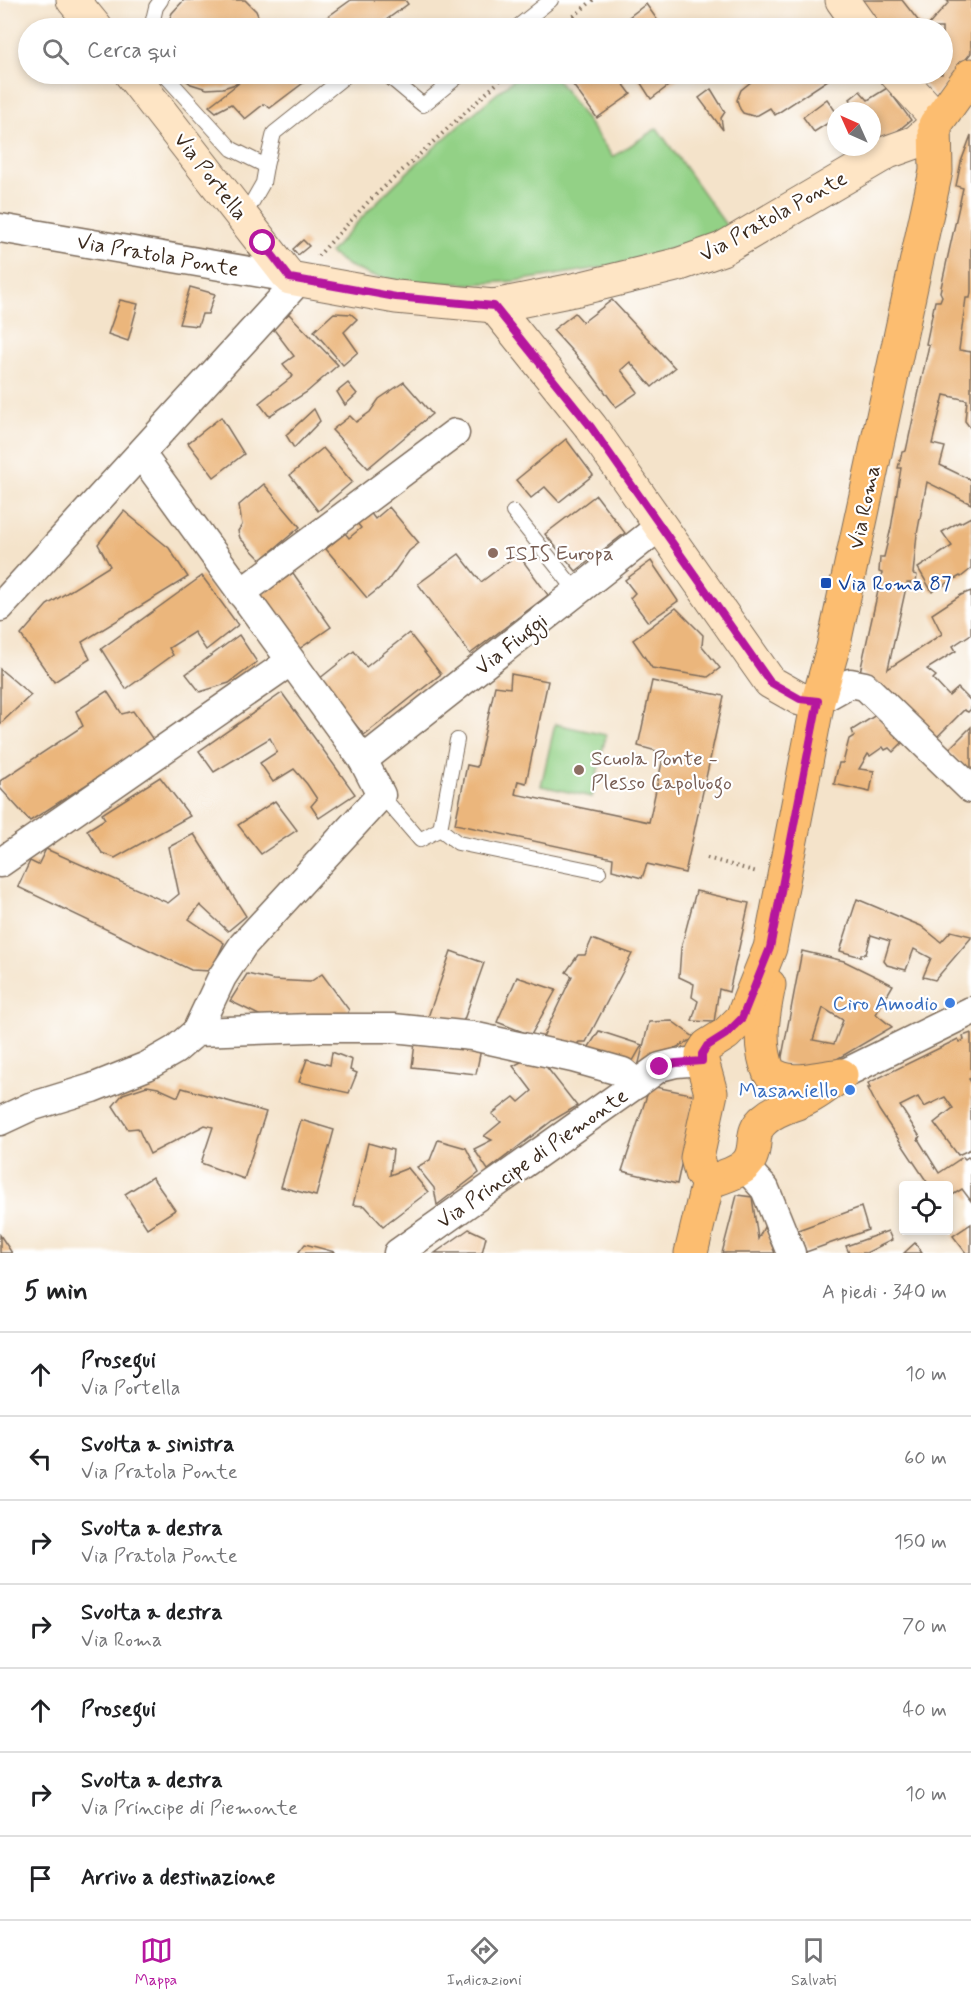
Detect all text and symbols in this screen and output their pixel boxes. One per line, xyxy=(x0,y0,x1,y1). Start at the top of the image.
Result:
search box xyxy=(18,18,953,84)
icon: search xyxy=(39,35,72,68)
text: Cerca qui xyxy=(87,37,177,65)
north arrow xyxy=(827,102,881,156)
street label: Via Portella xyxy=(167,127,253,226)
street label: Via Pratola Ponte xyxy=(695,165,852,269)
street label: Via Pratola Ponte xyxy=(74,228,241,284)
route start xyxy=(249,229,275,255)
street label: Via Roma xyxy=(842,462,888,552)
place label: ISIS Europa xyxy=(505,540,614,568)
marker: ISIS Europa xyxy=(486,546,500,560)
place label: Via Roma 87 xyxy=(838,570,952,598)
marker: Via Roma 87 xyxy=(819,576,833,590)
street label: Via Fiuggi xyxy=(470,608,555,684)
place label: Scuola Ponte - Plesso Capoluogo xyxy=(591,745,732,799)
marker: Scuola Ponte - Plesso Capoluogo xyxy=(572,763,586,777)
place label: Ciro Amodio xyxy=(833,990,938,1018)
marker: Ciro Amodio xyxy=(943,996,957,1010)
route end xyxy=(646,1053,672,1079)
place label: Masaniello xyxy=(739,1077,838,1105)
street label: Via Principe di Piemonte xyxy=(431,1082,634,1236)
marker: Masaniello xyxy=(843,1083,857,1097)
map controls xyxy=(899,1181,953,1235)
button: locate xyxy=(899,1181,953,1235)
text: 5 min xyxy=(24,1275,88,1309)
text: A piedi · 340 m xyxy=(822,1279,947,1306)
text: Prosegui xyxy=(81,1347,156,1375)
icon: ahead xyxy=(24,1358,57,1391)
text: 10 m xyxy=(905,1361,947,1388)
text: Via Portella xyxy=(81,1375,181,1402)
text: Svolta a sinistra xyxy=(81,1431,235,1459)
icon: left xyxy=(24,1442,57,1475)
text: 60 m xyxy=(904,1445,947,1472)
text: Via Pratola Ponte xyxy=(81,1459,237,1486)
text: Svolta a destra xyxy=(81,1515,223,1543)
icon: right xyxy=(24,1526,57,1559)
text: 150 m xyxy=(894,1529,947,1556)
text: Via Pratola Ponte xyxy=(81,1543,237,1570)
text: Svolta a destra xyxy=(81,1599,223,1627)
icon: right xyxy=(24,1610,57,1643)
text: 70 m xyxy=(902,1613,947,1640)
text: Via Roma xyxy=(81,1627,162,1654)
icon: ahead xyxy=(24,1694,57,1727)
text: Prosegui xyxy=(81,1696,156,1724)
text: 40 m xyxy=(903,1697,947,1724)
text: Svolta a destra xyxy=(81,1767,223,1795)
icon: right xyxy=(24,1778,57,1811)
text: 10 m xyxy=(905,1781,947,1808)
text: Via Principe di Piemonte xyxy=(81,1795,298,1822)
icon: arrive xyxy=(24,1862,57,1895)
text: Arrivo a destinazione xyxy=(81,1864,275,1892)
tab: Mappa xyxy=(135,1934,177,1991)
tab: Indicazioni xyxy=(447,1934,522,1991)
tab: Salvati xyxy=(791,1934,836,1991)

